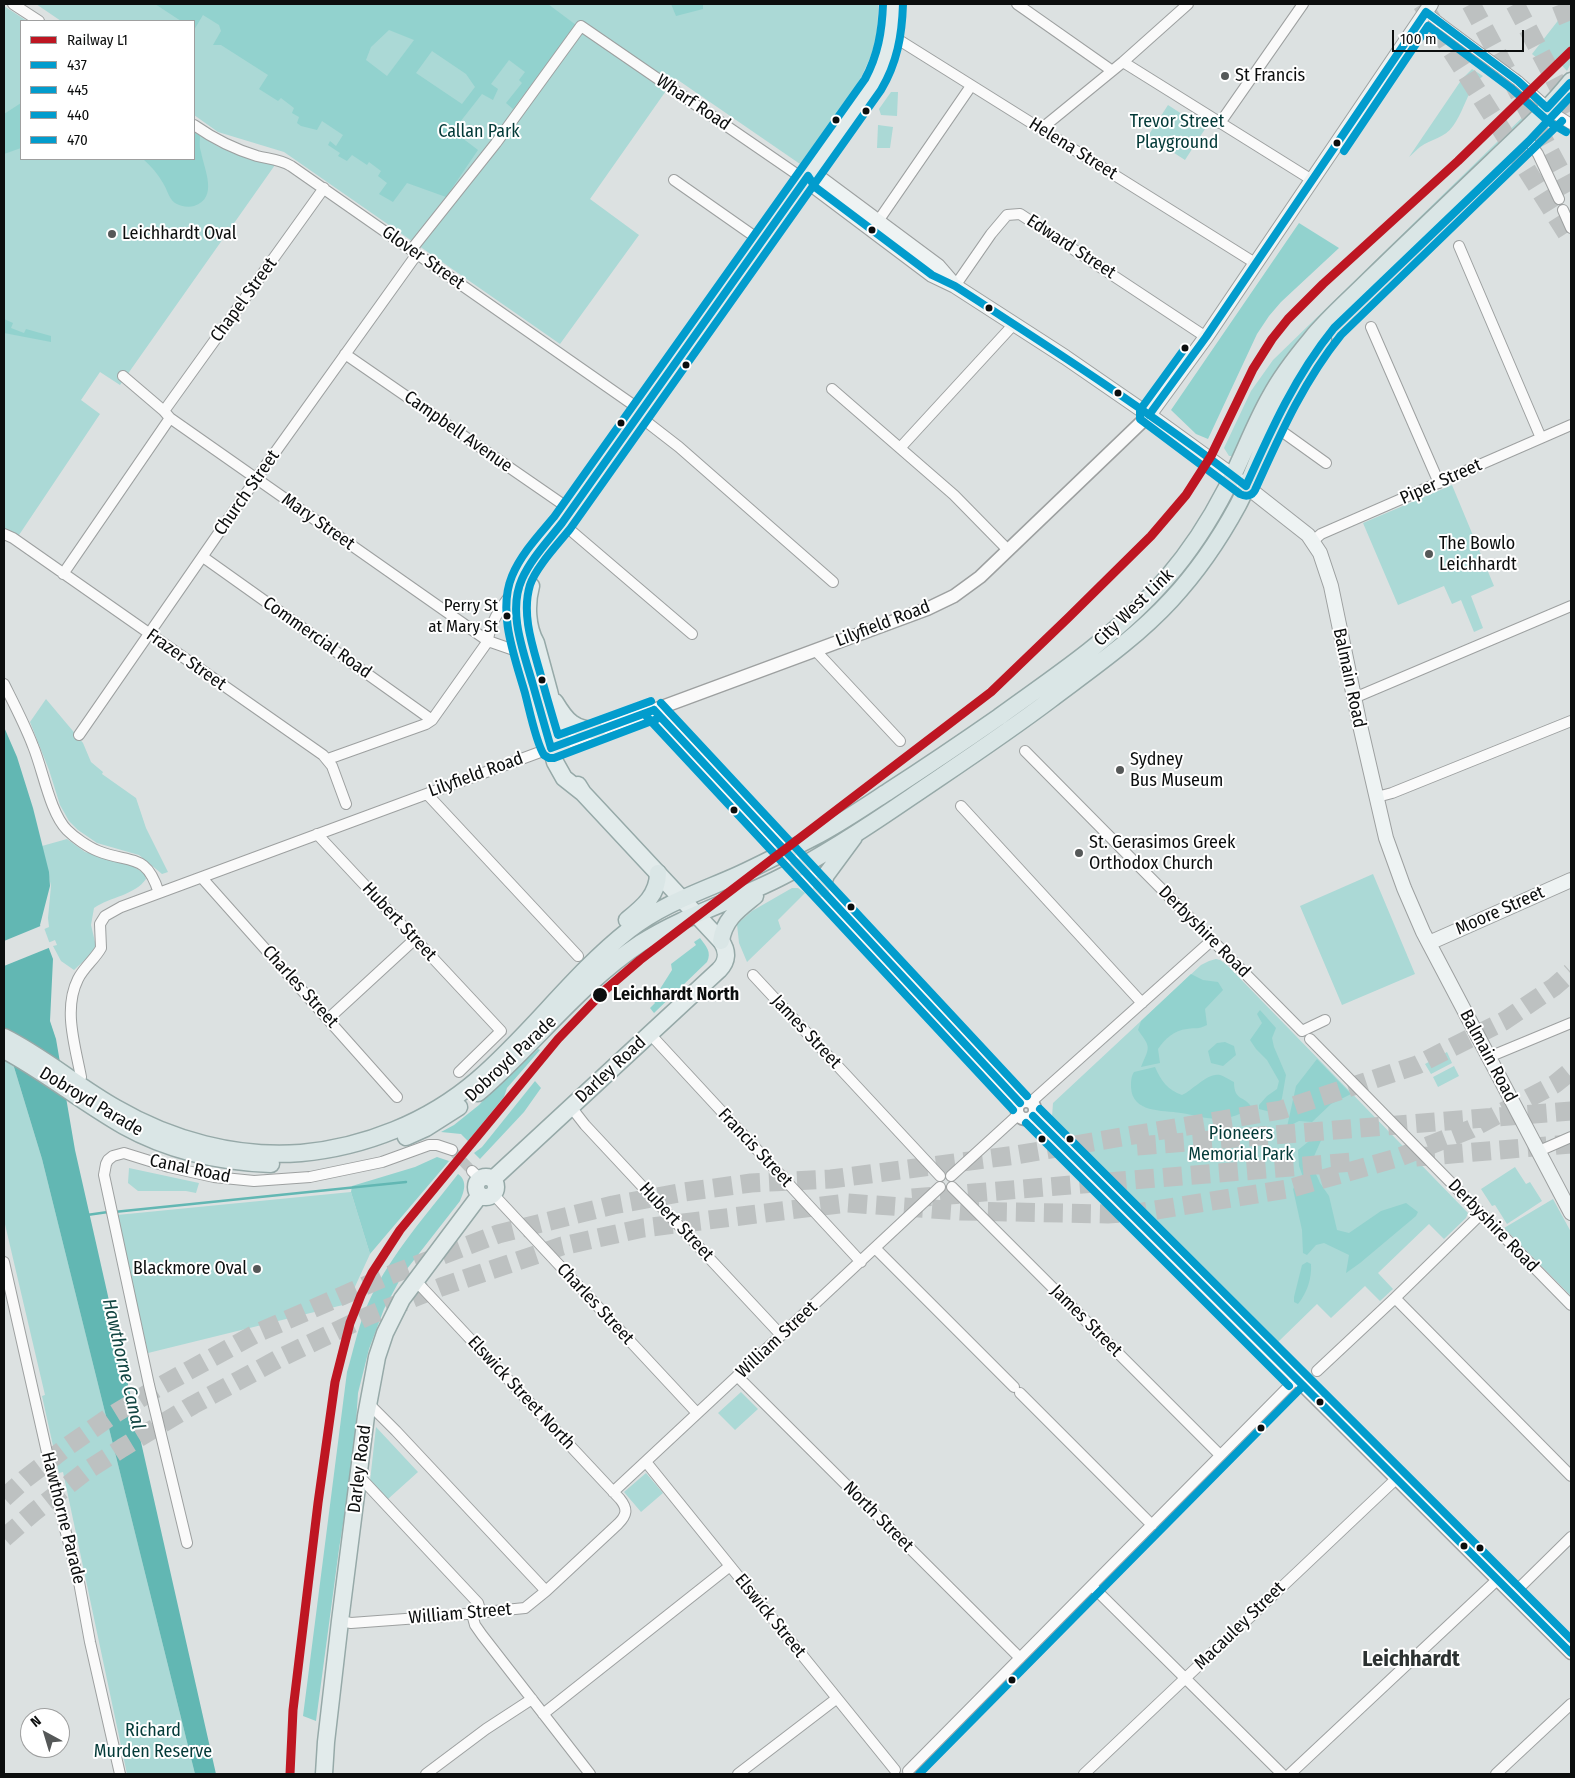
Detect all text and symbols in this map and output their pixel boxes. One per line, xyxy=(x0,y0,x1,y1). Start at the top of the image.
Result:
legend xyxy=(20,20,195,160)
scale bar xyxy=(1395,20,1528,52)
text: 100 m xyxy=(1400,30,1437,48)
text: Railway L1 xyxy=(67,31,128,49)
text: 437 xyxy=(67,56,87,74)
place label: St Francis xyxy=(1235,65,1305,87)
street label: Wharf Road xyxy=(652,70,734,136)
marker: St Francis xyxy=(1219,70,1231,82)
text: 445 xyxy=(67,81,88,99)
text: 440 xyxy=(67,106,89,124)
unlabelled marker xyxy=(861,106,871,116)
park label: Trevor Street Playground xyxy=(1130,111,1224,154)
street label: Helena Street xyxy=(1025,113,1121,185)
unlabelled marker xyxy=(831,115,841,125)
park label: Callan Park xyxy=(438,121,520,143)
text: 470 xyxy=(67,131,88,149)
unlabelled marker xyxy=(1332,138,1342,148)
street label: Edward Street xyxy=(1022,210,1120,284)
street label: Glover Street xyxy=(377,222,469,294)
place label: Leichhardt Oval xyxy=(122,223,236,245)
unlabelled marker xyxy=(867,225,877,235)
marker: Leichhardt Oval xyxy=(106,228,118,240)
street label: Chapel Street xyxy=(206,254,282,346)
unlabelled marker xyxy=(984,303,994,313)
unlabelled marker xyxy=(1180,343,1190,353)
unlabelled marker xyxy=(681,360,691,370)
street label: Campbell Avenue xyxy=(400,387,516,477)
unlabelled marker xyxy=(1113,388,1123,398)
unlabelled marker xyxy=(616,418,626,428)
street label: Church Street xyxy=(210,446,284,540)
street label: Piper Street xyxy=(1397,454,1485,510)
street label: Mary Street xyxy=(277,489,359,555)
place label: The Bowlo Leichhardt xyxy=(1439,533,1517,576)
marker: The Bowlo Leichhardt xyxy=(1423,548,1435,560)
street label: City West Link xyxy=(1090,565,1178,651)
street label: Commercial Road xyxy=(258,593,376,683)
place label: Perry St at Mary St xyxy=(428,596,498,636)
street label: Lilyfield Road xyxy=(833,596,933,652)
marker: Perry St at Mary St xyxy=(502,611,512,621)
street label: Frazer Street xyxy=(142,625,230,695)
street label: Balmain Road xyxy=(1328,626,1370,730)
unlabelled marker xyxy=(537,675,547,685)
street label: Lilyfield Road xyxy=(426,748,526,802)
place label: Sydney Bus Museum xyxy=(1130,749,1223,792)
marker: Sydney Bus Museum xyxy=(1114,764,1126,776)
unlabelled marker xyxy=(729,805,739,815)
place label: St. Gerasimos Greek Orthodox Church xyxy=(1089,832,1235,874)
marker: St. Gerasimos Greek Orthodox Church xyxy=(1073,847,1085,859)
street label: Hubert Street xyxy=(357,878,441,966)
street label: Derbyshire Road xyxy=(1154,882,1254,982)
street label: Moore Street xyxy=(1452,882,1548,940)
unlabelled marker xyxy=(846,902,856,912)
street label: Charles Street xyxy=(257,941,343,1033)
place label: Leichhardt North xyxy=(613,984,739,1006)
marker: Leichhardt North xyxy=(591,986,609,1004)
street label: James Street xyxy=(767,991,845,1073)
street label: Balmain Road xyxy=(1455,1006,1521,1106)
street label: Dobroyd Parade xyxy=(461,1011,561,1107)
street label: Darley Road xyxy=(571,1032,651,1108)
street label: Dobroyd Parade xyxy=(35,1063,147,1141)
street label: Francis Street xyxy=(713,1104,797,1192)
park label: Pioneers Memorial Park xyxy=(1188,1123,1294,1166)
unlabelled marker xyxy=(1037,1134,1047,1144)
unlabelled marker xyxy=(1065,1134,1075,1144)
street label: Canal Road xyxy=(148,1150,232,1188)
street label: Derbyshire Road xyxy=(1443,1175,1543,1277)
street label: Hubert Street xyxy=(634,1178,718,1266)
place label: Blackmore Oval xyxy=(133,1258,247,1280)
street label: Charles Street xyxy=(552,1259,638,1349)
marker: Blackmore Oval xyxy=(251,1263,263,1275)
street label: James Street xyxy=(1046,1281,1126,1361)
water label: Hawthorne Canal xyxy=(97,1296,149,1432)
street label: William Street xyxy=(732,1297,822,1383)
street label: Elswick Street North xyxy=(463,1332,579,1454)
unlabelled marker xyxy=(1315,1397,1325,1407)
unlabelled marker xyxy=(1256,1423,1266,1433)
street label: Darley Road xyxy=(344,1424,376,1514)
street label: Hawthorne Parade xyxy=(36,1450,90,1586)
street label: North Street xyxy=(838,1477,918,1557)
unlabelled marker xyxy=(1459,1541,1469,1551)
unlabelled marker xyxy=(1475,1543,1485,1553)
street label: Elswick Street xyxy=(730,1570,810,1662)
street label: Macauley Street xyxy=(1190,1577,1290,1675)
street label: William Street xyxy=(408,1599,512,1629)
district label: Leichhardt xyxy=(1362,1647,1460,1673)
unlabelled marker xyxy=(1007,1675,1017,1685)
north arrow xyxy=(20,1708,70,1758)
text: N xyxy=(27,1712,44,1731)
park label: Richard Murden Reserve xyxy=(94,1720,212,1762)

